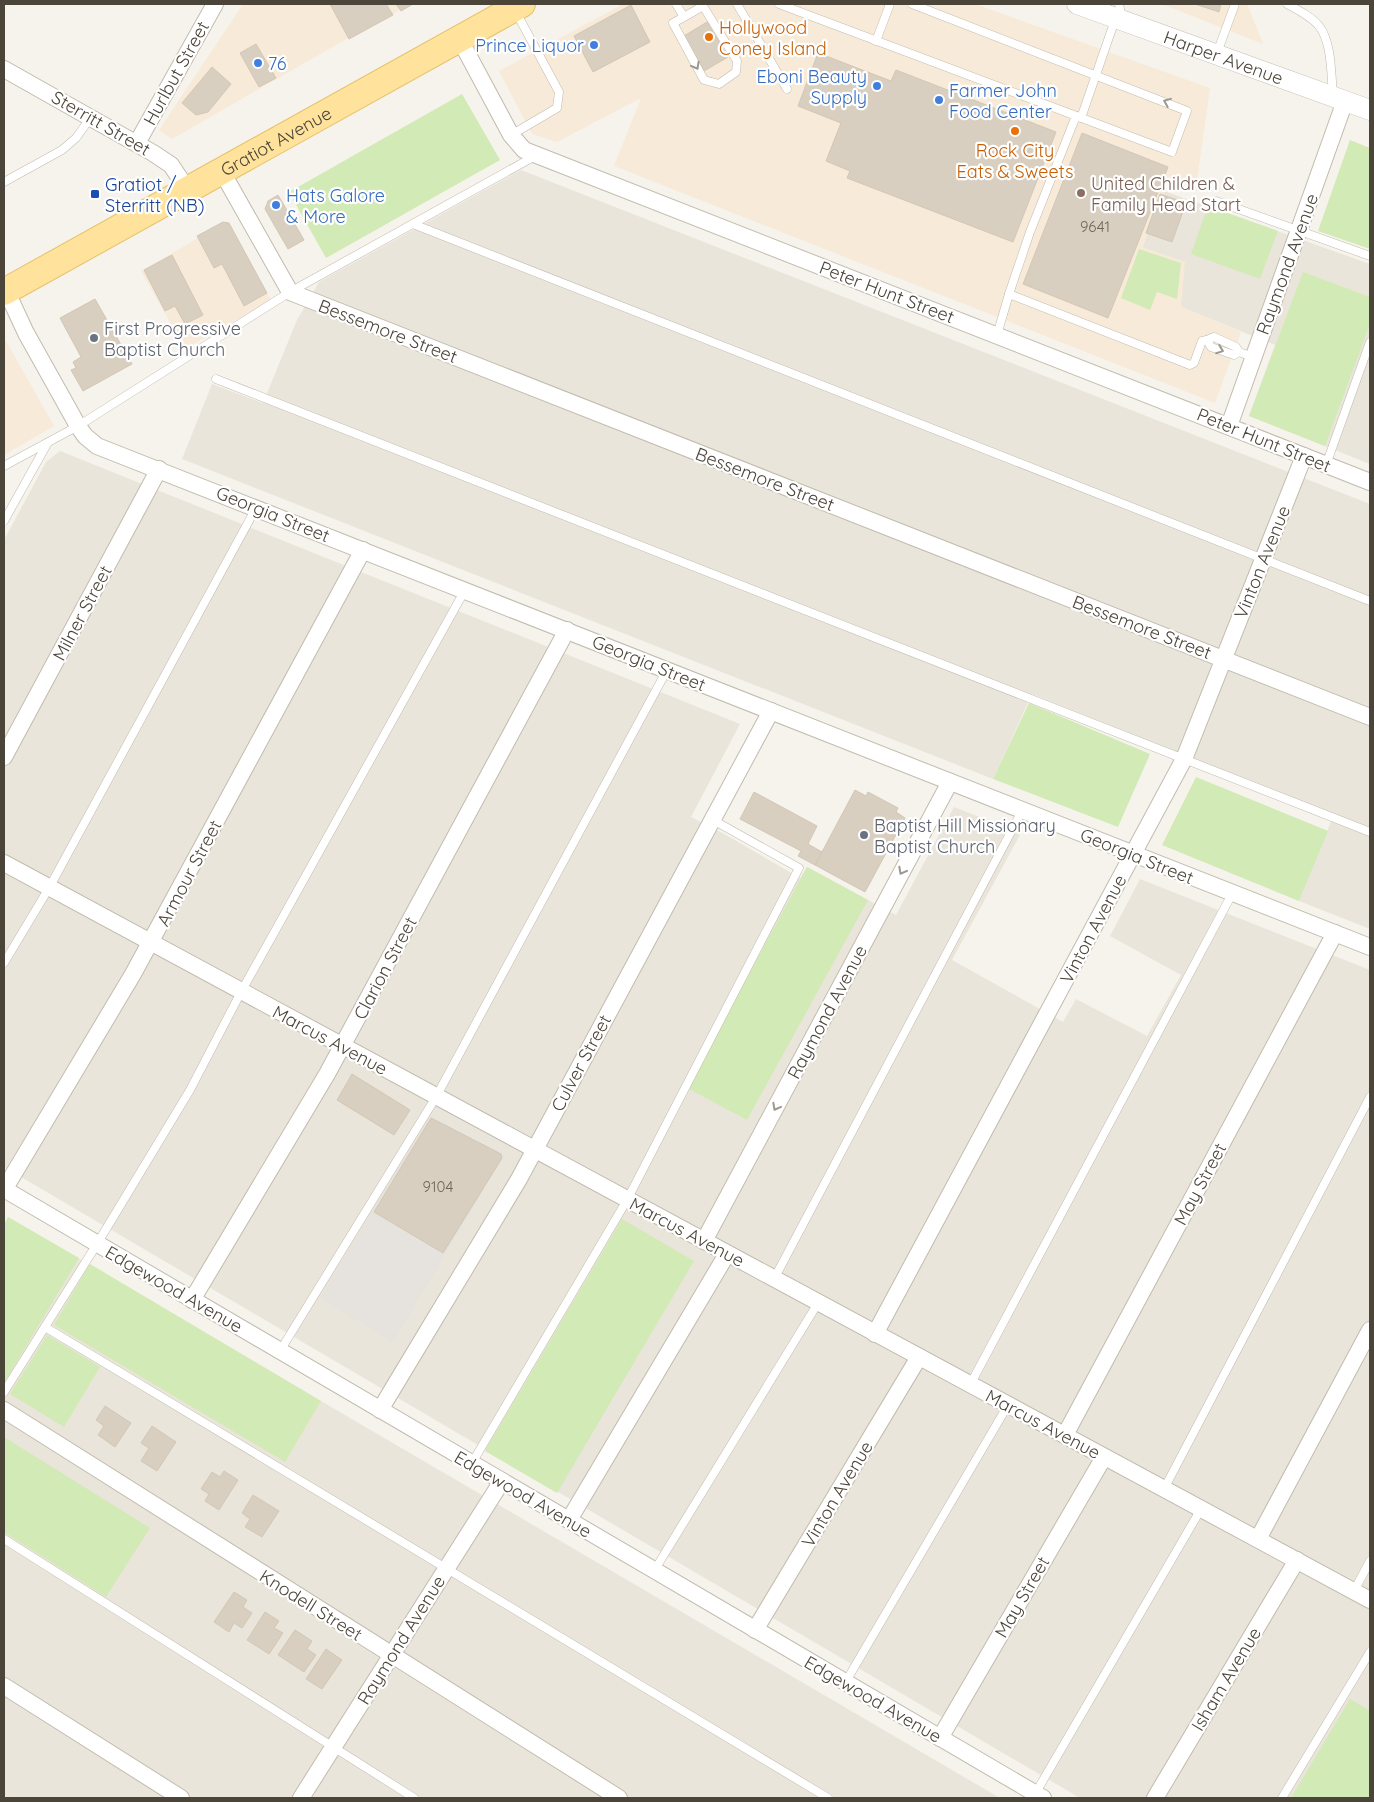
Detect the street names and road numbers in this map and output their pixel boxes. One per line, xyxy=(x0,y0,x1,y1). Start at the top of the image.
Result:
street label: Hurlbut Street xyxy=(138,17,214,129)
street label: Harper Avenue xyxy=(1161,25,1287,89)
street label: Sterritt Street xyxy=(47,85,155,161)
street label: Gratiot Avenue xyxy=(216,101,335,181)
street label: Raymond Avenue xyxy=(1251,190,1323,338)
street label: Peter Hunt Street xyxy=(816,256,958,328)
street label: Bessemore Street xyxy=(315,294,461,368)
street label: Peter Hunt Street xyxy=(1194,403,1334,477)
street label: Bessemore Street xyxy=(692,442,838,516)
street label: Georgia Street xyxy=(213,481,333,547)
street label: Vinton Avenue xyxy=(1229,502,1295,622)
street label: Milner Street xyxy=(47,561,117,665)
street label: Bessemore Street xyxy=(1069,590,1215,664)
street label: Georgia Street xyxy=(589,630,709,696)
street label: Armour Street xyxy=(151,816,227,930)
street label: Georgia Street xyxy=(1077,823,1197,889)
street label: Vinton Avenue xyxy=(1055,871,1131,987)
street label: Clarion Street xyxy=(348,913,422,1023)
street label: Raymond Avenue xyxy=(782,941,872,1083)
street label: Marcus Avenue xyxy=(269,1000,391,1080)
street label: Culver Street xyxy=(546,1011,616,1115)
street label: May Street xyxy=(1169,1139,1231,1229)
street label: Marcus Avenue xyxy=(626,1192,748,1272)
street label: Edgewood Avenue xyxy=(101,1240,247,1338)
street label: Marcus Avenue xyxy=(982,1384,1104,1464)
street label: Vinton Avenue xyxy=(796,1437,878,1551)
street label: Edgewood Avenue xyxy=(450,1445,596,1543)
street label: May Street xyxy=(990,1552,1054,1642)
street label: Knodell Street xyxy=(255,1564,367,1646)
street label: Raymond Avenue xyxy=(352,1571,450,1709)
street label: Isham Avenue xyxy=(1186,1623,1266,1735)
street label: Edgewood Avenue xyxy=(800,1650,946,1748)

